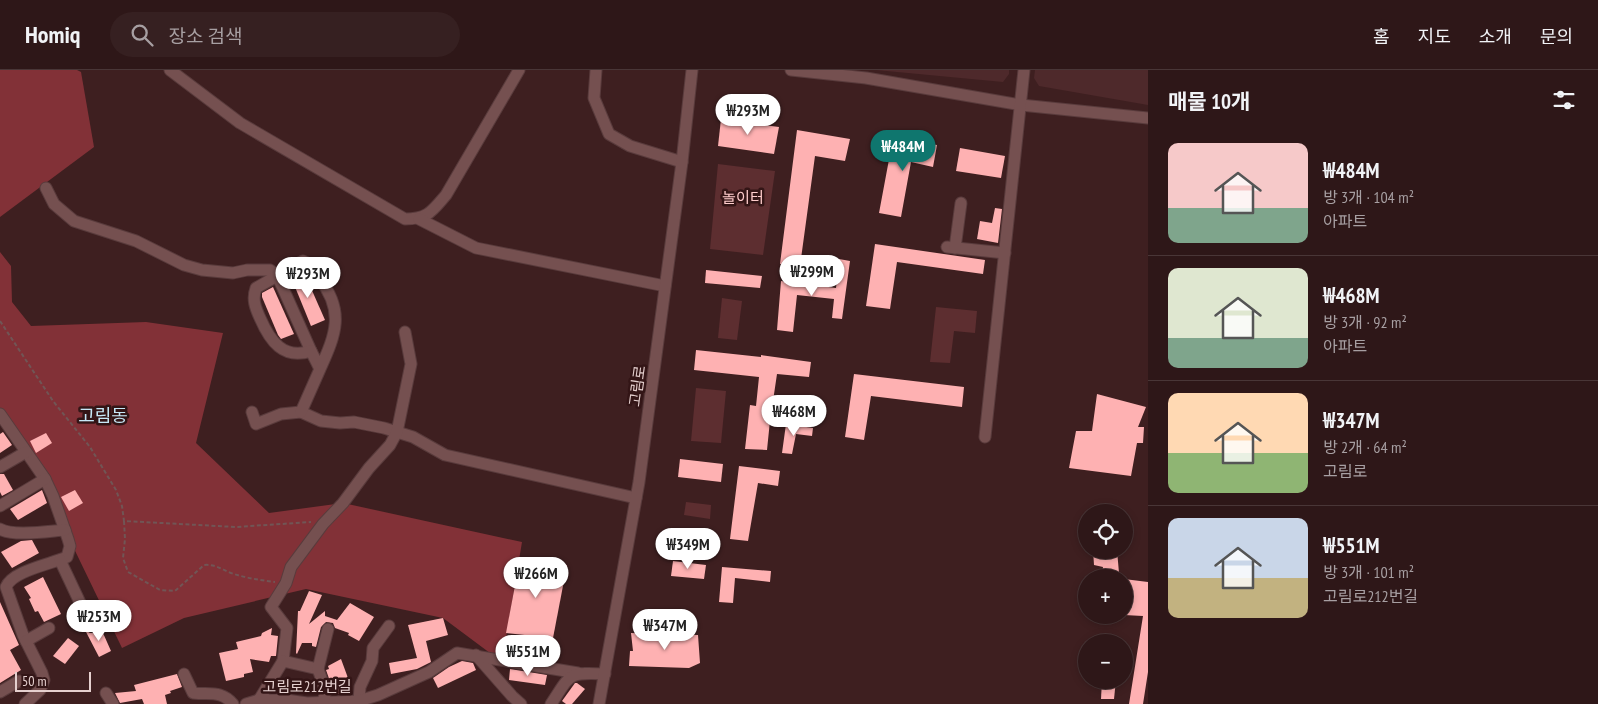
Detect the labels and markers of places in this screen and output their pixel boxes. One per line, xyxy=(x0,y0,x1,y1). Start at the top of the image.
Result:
pin: ₩293M xyxy=(713,93,783,136)
pin: ₩484M xyxy=(868,129,938,172)
pin: ₩299M xyxy=(777,254,847,297)
pin: ₩293M xyxy=(273,256,343,299)
pin: ₩468M xyxy=(759,394,829,437)
pin: ₩349M xyxy=(653,528,723,570)
pin: ₩266M xyxy=(501,556,571,599)
pin: ₩253M xyxy=(64,600,134,642)
pin: ₩347M xyxy=(630,608,700,651)
pin: ₩551M xyxy=(493,634,563,677)

